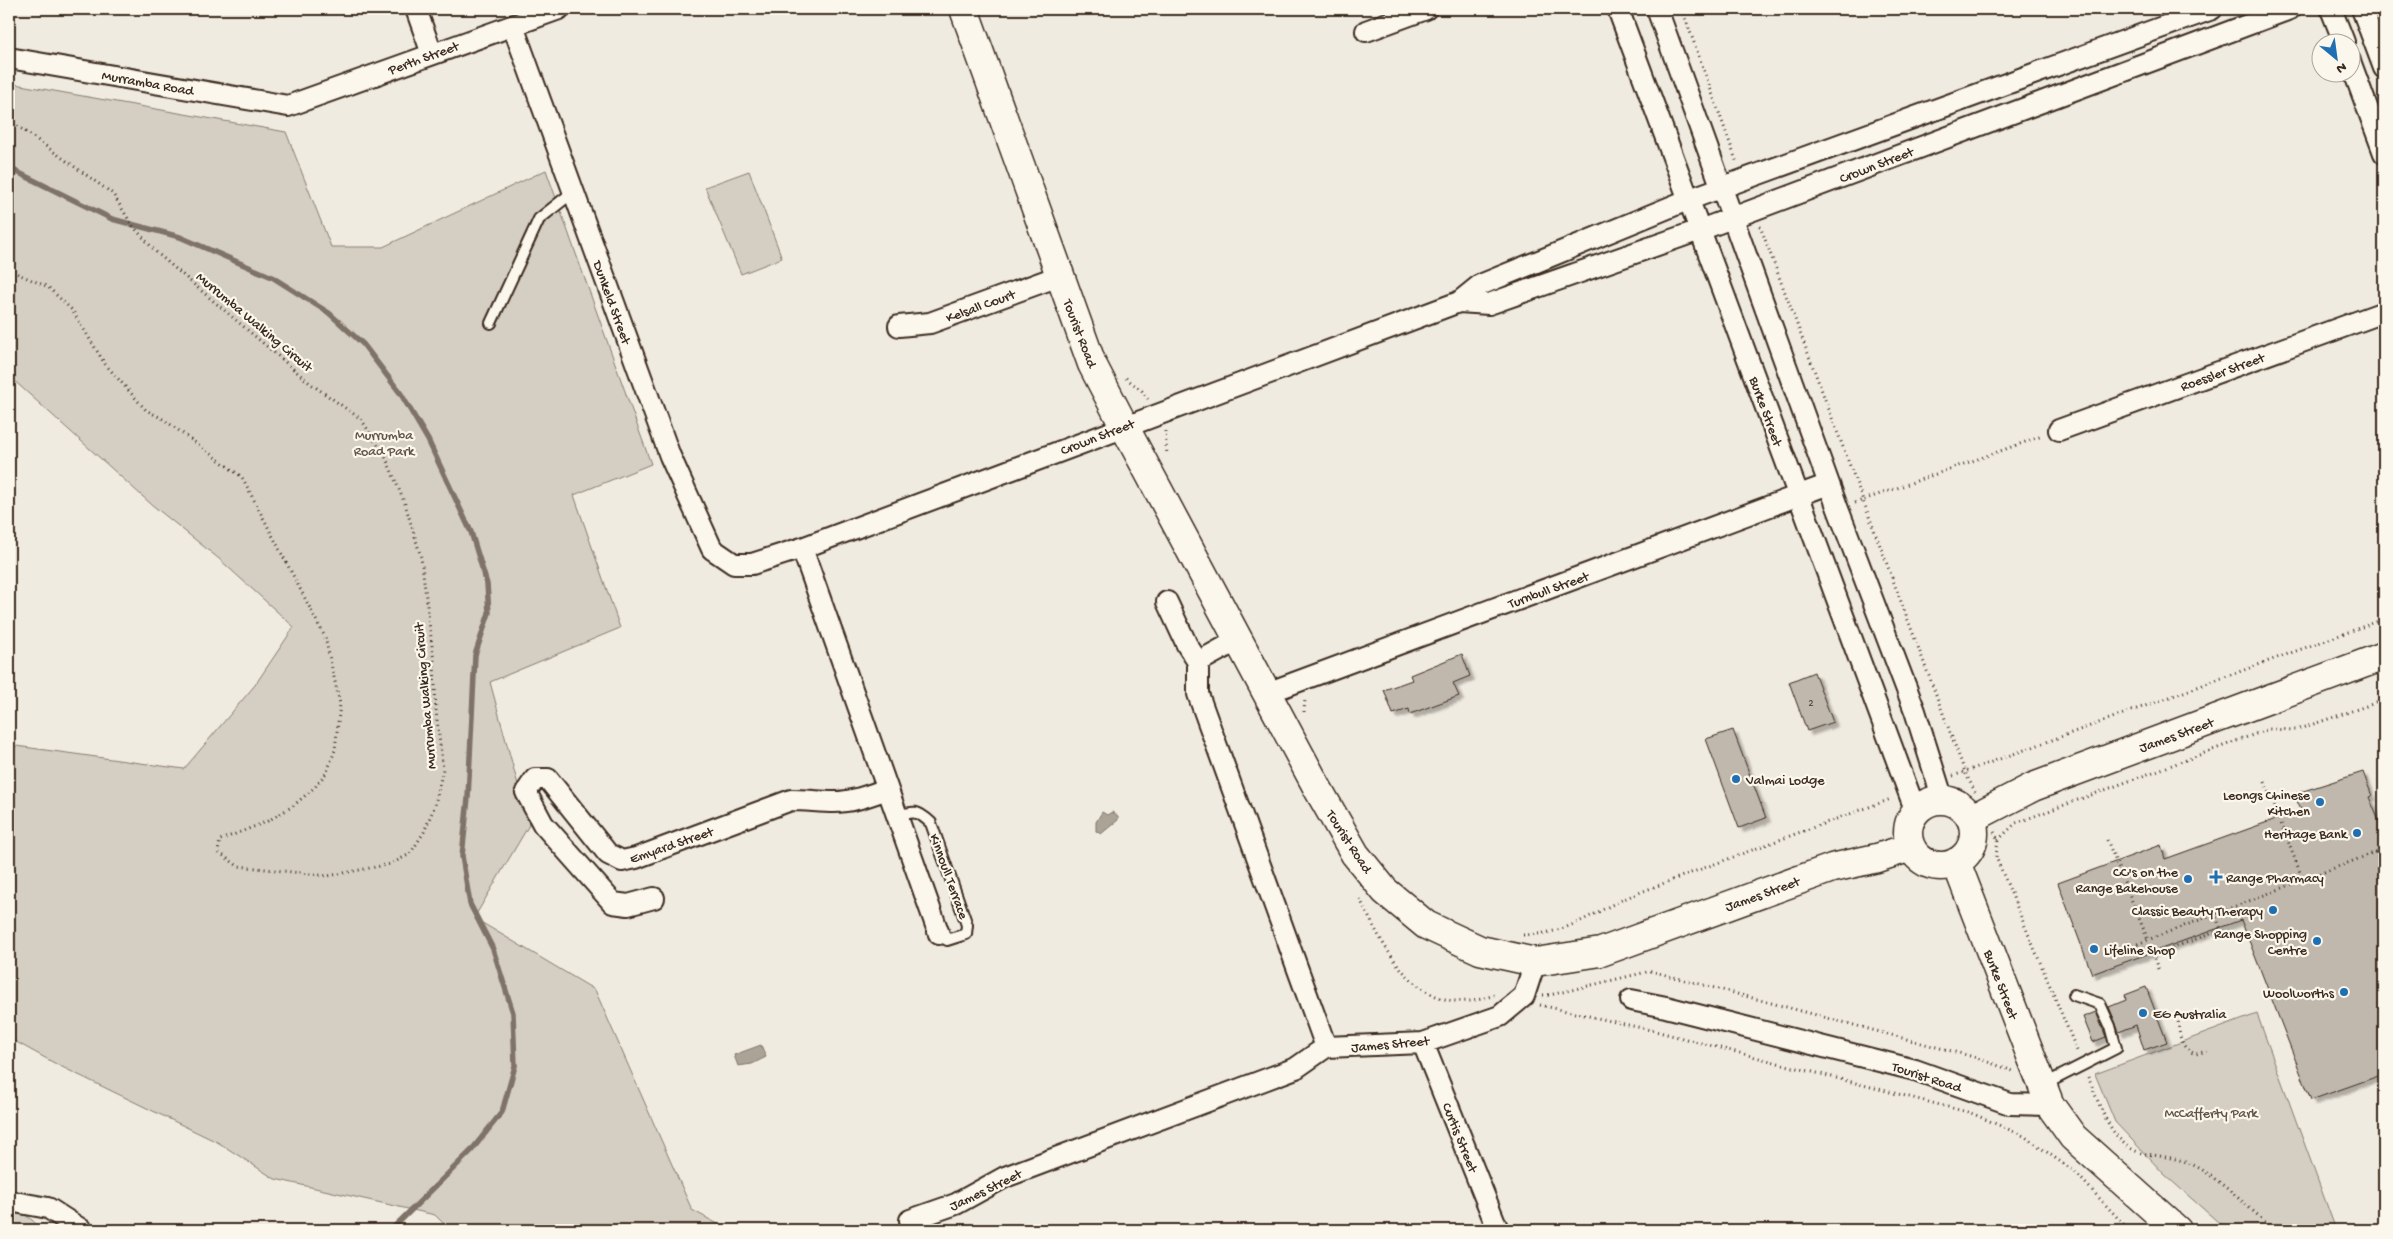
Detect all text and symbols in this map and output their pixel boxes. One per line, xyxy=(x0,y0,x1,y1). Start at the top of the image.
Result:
north arrow xyxy=(2310,32,2360,82)
street label: Perth Street xyxy=(385,38,463,80)
text: N xyxy=(2333,58,2349,77)
street label: Murramba Road xyxy=(100,68,197,101)
street label: Crown Street xyxy=(1837,144,1918,188)
street label: Dunkeld Street xyxy=(587,258,634,348)
street label: Murrumba Walking Circuit xyxy=(192,269,316,377)
street label: Kelsall Court xyxy=(944,287,1019,328)
street label: Tourist Road xyxy=(1057,296,1100,372)
street label: Roessler Street xyxy=(2179,350,2268,396)
street label: Burke Street xyxy=(1744,374,1786,450)
street label: Crown Street xyxy=(1058,416,1139,460)
park label: Murrumba Road Park xyxy=(354,428,416,461)
street label: Turnbull Street xyxy=(1505,569,1593,614)
street label: Murrumba Walking Circuit xyxy=(412,621,441,770)
house number: 2 xyxy=(1808,698,1814,710)
street label: James Street xyxy=(2137,715,2218,758)
marker: Valmai Lodge xyxy=(1730,773,1742,785)
place label: Valmai Lodge xyxy=(1745,773,1825,790)
place label: Leongs Chinese Kitchen xyxy=(2223,788,2311,821)
marker: Leongs Chinese Kitchen xyxy=(2314,796,2326,808)
street label: Tourist Road xyxy=(1321,807,1376,879)
street label: Emyard Street xyxy=(628,824,717,869)
place label: Heritage Bank xyxy=(2264,827,2349,844)
marker: Heritage Bank xyxy=(2351,827,2363,839)
street label: Kinnoull Terrace xyxy=(924,832,971,923)
place label: CC's on the Range Bakehouse xyxy=(2076,865,2179,898)
marker: Range Pharmacy xyxy=(2210,871,2222,883)
place label: Range Pharmacy xyxy=(2226,871,2324,888)
marker: CC's on the Range Bakehouse xyxy=(2182,873,2194,885)
street label: James Street xyxy=(1723,874,1804,917)
place label: Classic Beauty Therapy xyxy=(2132,904,2263,921)
marker: Classic Beauty Therapy xyxy=(2267,904,2279,916)
place label: Range Shopping Centre xyxy=(2214,927,2308,960)
marker: Range Shopping Centre xyxy=(2311,935,2323,947)
marker: Lifeline Shop xyxy=(2088,943,2100,955)
place label: Lifeline Shop xyxy=(2104,943,2175,960)
street label: Burke Street xyxy=(1978,947,2021,1023)
place label: Woolworths xyxy=(2263,986,2335,1003)
marker: Woolworths xyxy=(2338,986,2350,998)
marker: EG Australia xyxy=(2137,1007,2149,1019)
place label: EG Australia xyxy=(2153,1007,2227,1024)
street label: James Street xyxy=(1351,1034,1431,1057)
street label: Tourist Road xyxy=(1888,1059,1965,1098)
street label: Curtis Street xyxy=(1437,1101,1481,1176)
park label: McCafferty Park xyxy=(2164,1106,2259,1123)
street label: James Street xyxy=(947,1166,1026,1216)

